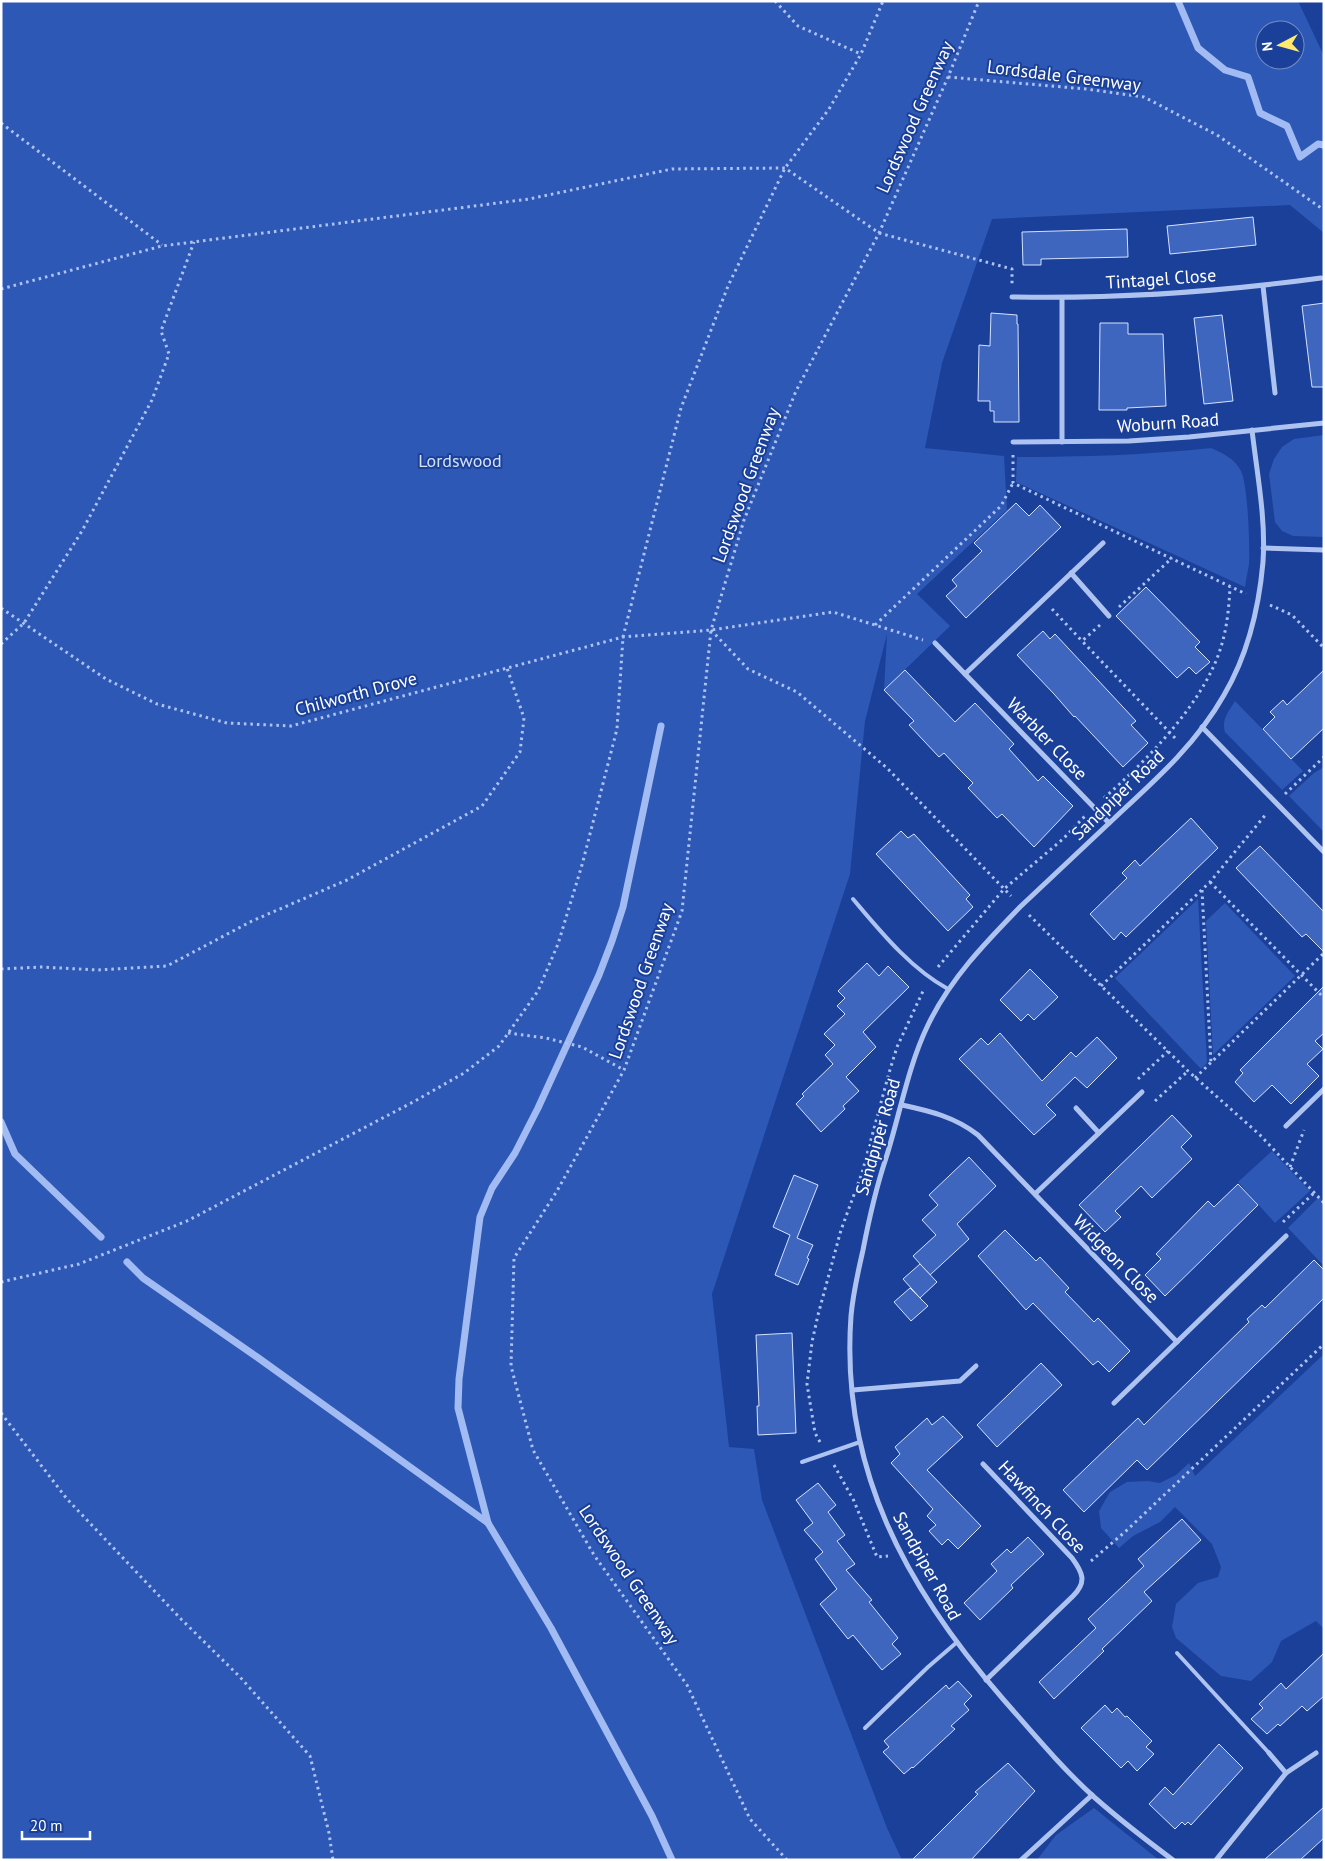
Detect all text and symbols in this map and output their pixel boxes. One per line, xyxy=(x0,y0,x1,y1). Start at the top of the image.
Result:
north arrow xyxy=(1255,20,1305,70)
street label: Lordswood Greenway xyxy=(871,37,959,196)
text: N xyxy=(1258,41,1277,52)
street label: Lordsdale Greenway xyxy=(986,55,1143,96)
street label: Tintagel Close xyxy=(1105,263,1217,294)
street label: Lordswood Greenway xyxy=(707,403,785,566)
street label: Woburn Road xyxy=(1116,407,1220,438)
park label: Lordswood xyxy=(418,449,502,472)
street label: Chilworth Drove xyxy=(292,666,419,721)
street label: Warbler Close xyxy=(1002,692,1093,785)
street label: Sandpiper Road xyxy=(1066,745,1169,845)
street label: Lordswood Greenway xyxy=(603,899,678,1062)
street label: Sandpiper Road xyxy=(850,1076,905,1198)
street label: Widgeon Close xyxy=(1068,1210,1164,1308)
street label: Hawfinch Close xyxy=(994,1455,1091,1558)
street label: Lordswood Greenway xyxy=(574,1500,685,1650)
street label: Sandpiper Road xyxy=(888,1507,967,1624)
scale bar xyxy=(22,1808,90,1840)
text: 20 m xyxy=(30,1816,63,1835)

